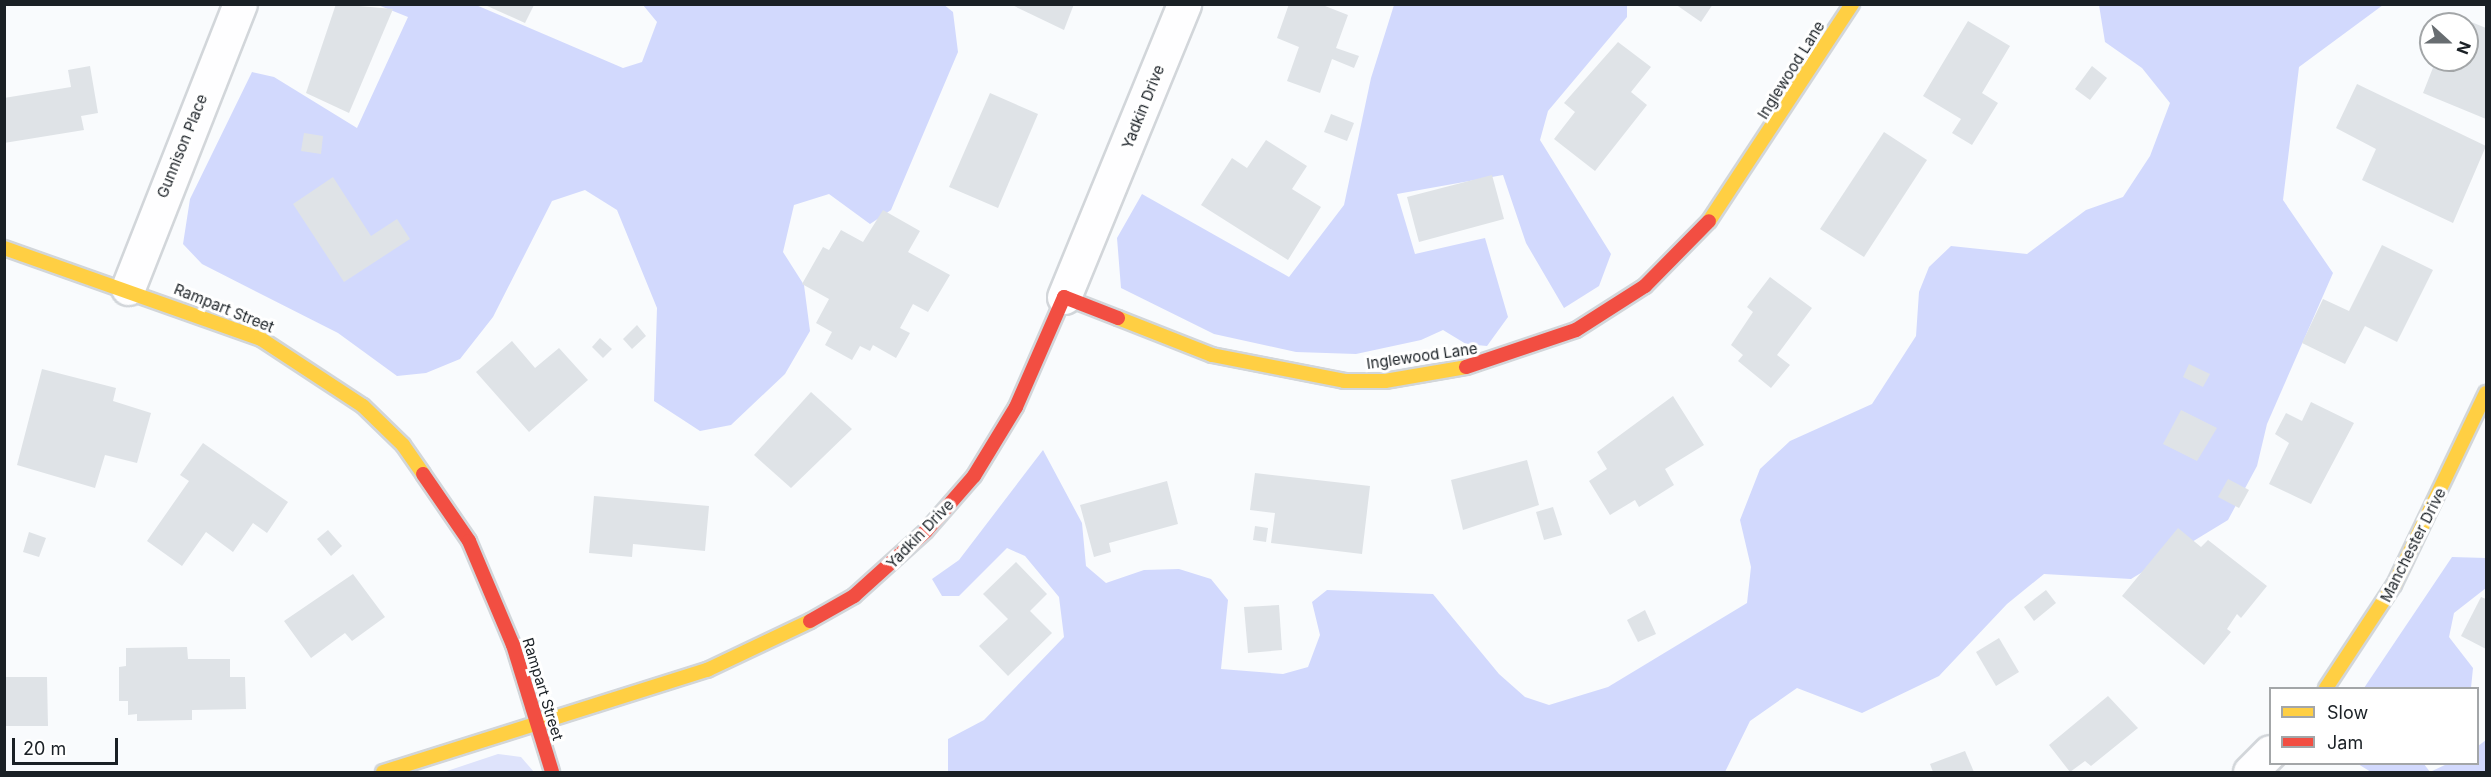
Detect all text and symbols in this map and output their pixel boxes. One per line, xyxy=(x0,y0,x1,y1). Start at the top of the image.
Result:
north arrow xyxy=(2419,12,2479,72)
street label: Inglewood Lane xyxy=(1754,18,1828,122)
text: N xyxy=(2452,38,2475,57)
street label: Yadkin Drive xyxy=(1118,62,1168,152)
street label: Gunnison Place xyxy=(153,91,211,201)
street label: Rampart Street xyxy=(171,280,277,336)
street label: Inglewood Lane xyxy=(1365,339,1479,373)
street label: Manchester Drive xyxy=(2376,485,2450,605)
street label: Yadkin Drive xyxy=(883,496,957,572)
street label: Rampart Street xyxy=(519,636,567,742)
legend xyxy=(2269,687,2479,765)
text: Slow xyxy=(2327,702,2368,723)
scale bar xyxy=(15,726,122,764)
text: Jam xyxy=(2327,732,2363,753)
text: 20 m xyxy=(23,738,66,759)

